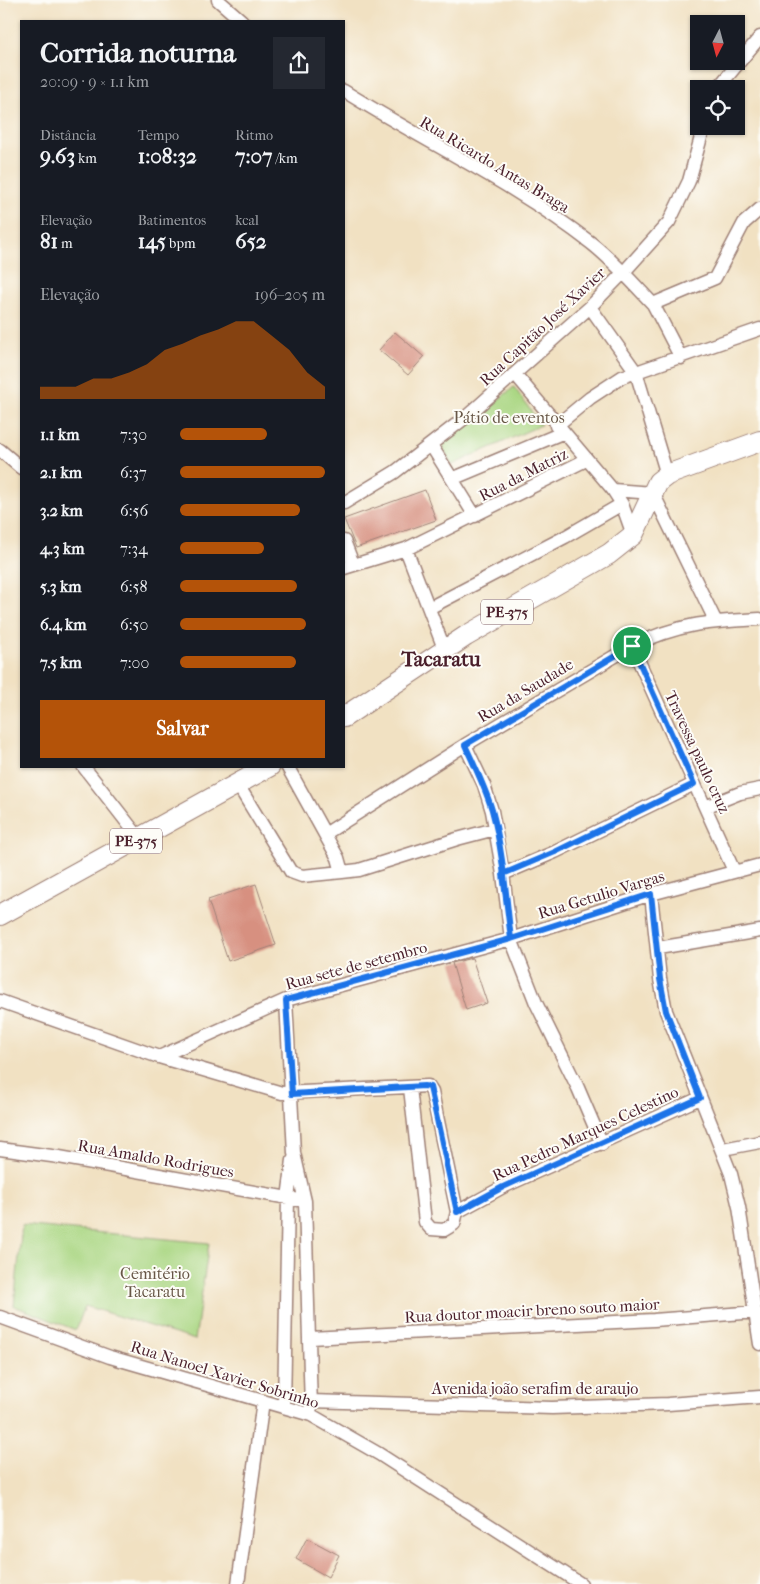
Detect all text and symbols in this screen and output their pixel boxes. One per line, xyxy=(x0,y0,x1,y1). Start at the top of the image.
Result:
north arrow xyxy=(690,15,745,70)
map controls xyxy=(690,15,745,135)
text: Corrida noturna xyxy=(40,36,236,69)
button: share xyxy=(273,37,325,89)
text: 20:09 · 9 × 1.1 km xyxy=(40,72,149,91)
button: locate xyxy=(690,80,745,135)
street label: Rua Ricardo Antas Braga xyxy=(416,112,574,217)
text: Distância xyxy=(40,127,96,144)
text: Tempo xyxy=(138,127,179,144)
text: Ritmo xyxy=(235,127,273,144)
text: 9.63 xyxy=(40,144,75,168)
text: 1:08:32 xyxy=(138,144,197,168)
text: 7:07 xyxy=(235,144,272,168)
text: km xyxy=(75,150,97,167)
text: /km xyxy=(272,150,298,167)
text: Elevação xyxy=(40,212,92,229)
text: Batimentos xyxy=(138,212,206,229)
text: kcal xyxy=(235,212,259,229)
text: 81 xyxy=(40,229,58,253)
text: 145 xyxy=(138,229,166,253)
text: 652 xyxy=(235,229,267,253)
text: m xyxy=(58,235,73,252)
text: bpm xyxy=(166,235,196,252)
street label: Rua Capitão José Xavier xyxy=(475,263,609,390)
text: Elevação xyxy=(40,285,100,304)
text: 196–205 m xyxy=(255,285,325,304)
park label: Pátio de eventos xyxy=(453,408,565,427)
text: 1.1 km xyxy=(40,425,79,444)
text: 7:30 xyxy=(120,425,147,444)
street label: Rua da Matriz xyxy=(476,444,571,505)
text: 2.1 km xyxy=(40,463,82,482)
text: 6:37 xyxy=(120,463,147,482)
text: 3.2 km xyxy=(40,501,83,520)
text: 6:56 xyxy=(120,501,148,520)
text: 4.3 km xyxy=(40,539,84,558)
text: 7:34 xyxy=(120,539,148,558)
text: 5.3 km xyxy=(40,577,82,596)
text: 6:58 xyxy=(120,577,148,596)
road number: PE-375 xyxy=(481,600,533,624)
text: 6.4 km xyxy=(40,615,87,634)
text: 6:50 xyxy=(120,615,148,634)
pin xyxy=(611,625,653,667)
icon: arrive xyxy=(618,632,646,660)
district label: Tacaratu xyxy=(400,647,481,671)
text: 7.5 km xyxy=(40,653,82,672)
text: 7:00 xyxy=(120,653,149,672)
street label: Rua da Saudade xyxy=(474,654,577,726)
street label: Travessa paulo cruz xyxy=(661,688,734,816)
button: Salvar xyxy=(40,700,325,758)
road number: PE-375 xyxy=(110,828,162,854)
street label: Rua Getulio Vargas xyxy=(536,866,667,923)
street label: Rua sete de setembro xyxy=(283,937,429,994)
street label: Rua Pedro Marques Celestino xyxy=(489,1082,681,1185)
street label: Rua Amaldo Rodrigues xyxy=(76,1135,236,1182)
park label: Cemitério Tacaratu xyxy=(120,1264,190,1301)
street label: Rua doutor moacir breno souto maior xyxy=(404,1294,660,1327)
street label: Rua Nanoel Xavier Sobrinho xyxy=(128,1337,321,1412)
street label: Avenida joão serafim de araujo xyxy=(431,1379,638,1398)

